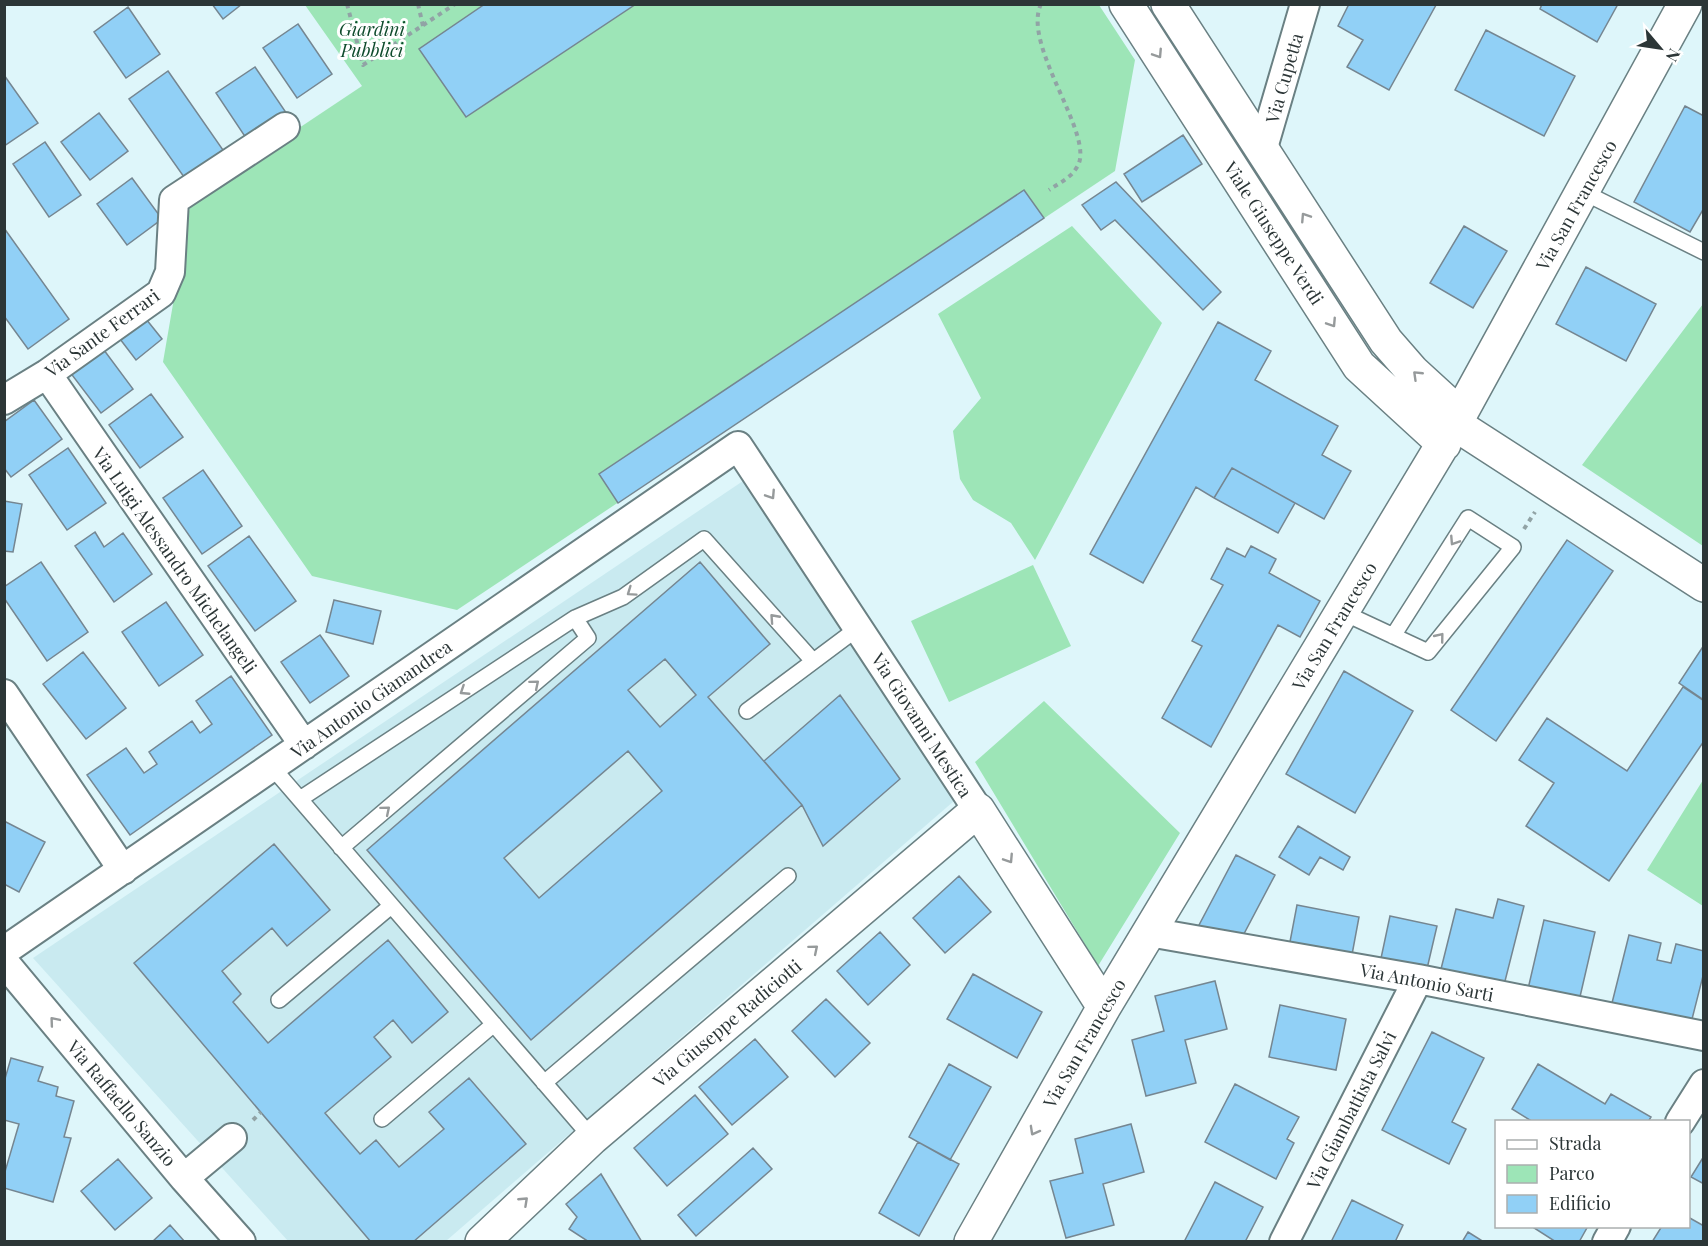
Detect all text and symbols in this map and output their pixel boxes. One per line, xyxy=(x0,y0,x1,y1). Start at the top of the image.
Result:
park label: Giardini Pubblici xyxy=(339,17,406,62)
north arrow xyxy=(1630,18,1690,78)
street label: Via Cupetta xyxy=(1259,30,1308,127)
text: N xyxy=(1661,45,1686,66)
one-way arrow xyxy=(1150,47,1161,58)
street label: Via San Francesco xyxy=(1530,135,1622,275)
street label: Viale Giuseppe Verdi xyxy=(1218,156,1329,309)
one-way arrow xyxy=(1301,212,1312,223)
street label: Via Sante Ferrari xyxy=(39,283,164,383)
one-way arrow xyxy=(1324,317,1335,328)
one-way arrow xyxy=(1414,371,1424,382)
street label: Via Luigi Alessandro Michelangeli xyxy=(87,441,263,678)
one-way arrow xyxy=(763,489,775,499)
one-way arrow xyxy=(1449,535,1461,545)
street label: Via San Francesco xyxy=(1286,557,1382,695)
one-way arrow xyxy=(627,585,638,596)
one-way arrow xyxy=(770,614,781,625)
one-way arrow xyxy=(1433,632,1444,643)
street label: Via Antonio Gianandrea xyxy=(285,634,456,764)
street label: Via Giovanni Mestica xyxy=(866,647,978,802)
one-way arrow xyxy=(528,680,539,691)
one-way arrow xyxy=(460,683,470,695)
one-way arrow xyxy=(379,806,390,817)
one-way arrow xyxy=(1002,853,1014,863)
one-way arrow xyxy=(807,945,818,956)
street label: Via Giuseppe Radiciotti xyxy=(647,954,806,1093)
street label: Via Antonio Sarti xyxy=(1357,957,1496,1007)
street label: Via San Francesco xyxy=(1037,974,1131,1113)
one-way arrow xyxy=(50,1017,61,1028)
street label: Via Giambattista Salvi xyxy=(1300,1027,1401,1194)
street label: Via Raffaello Sanzio xyxy=(62,1034,182,1171)
legend xyxy=(1495,1120,1690,1228)
one-way arrow xyxy=(1030,1125,1041,1135)
text: Strada xyxy=(1549,1131,1602,1155)
text: Parco xyxy=(1549,1161,1595,1185)
text: Edificio xyxy=(1549,1191,1611,1215)
one-way arrow xyxy=(517,1198,528,1209)

